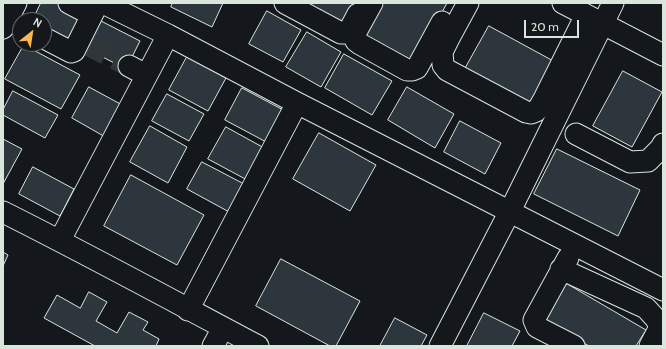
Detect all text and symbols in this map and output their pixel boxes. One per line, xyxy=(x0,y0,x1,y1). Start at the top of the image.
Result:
north arrow xyxy=(12,12,52,52)
scale bar xyxy=(526,12,581,38)
text: N xyxy=(31,14,44,30)
text: 20 m xyxy=(531,19,559,34)

